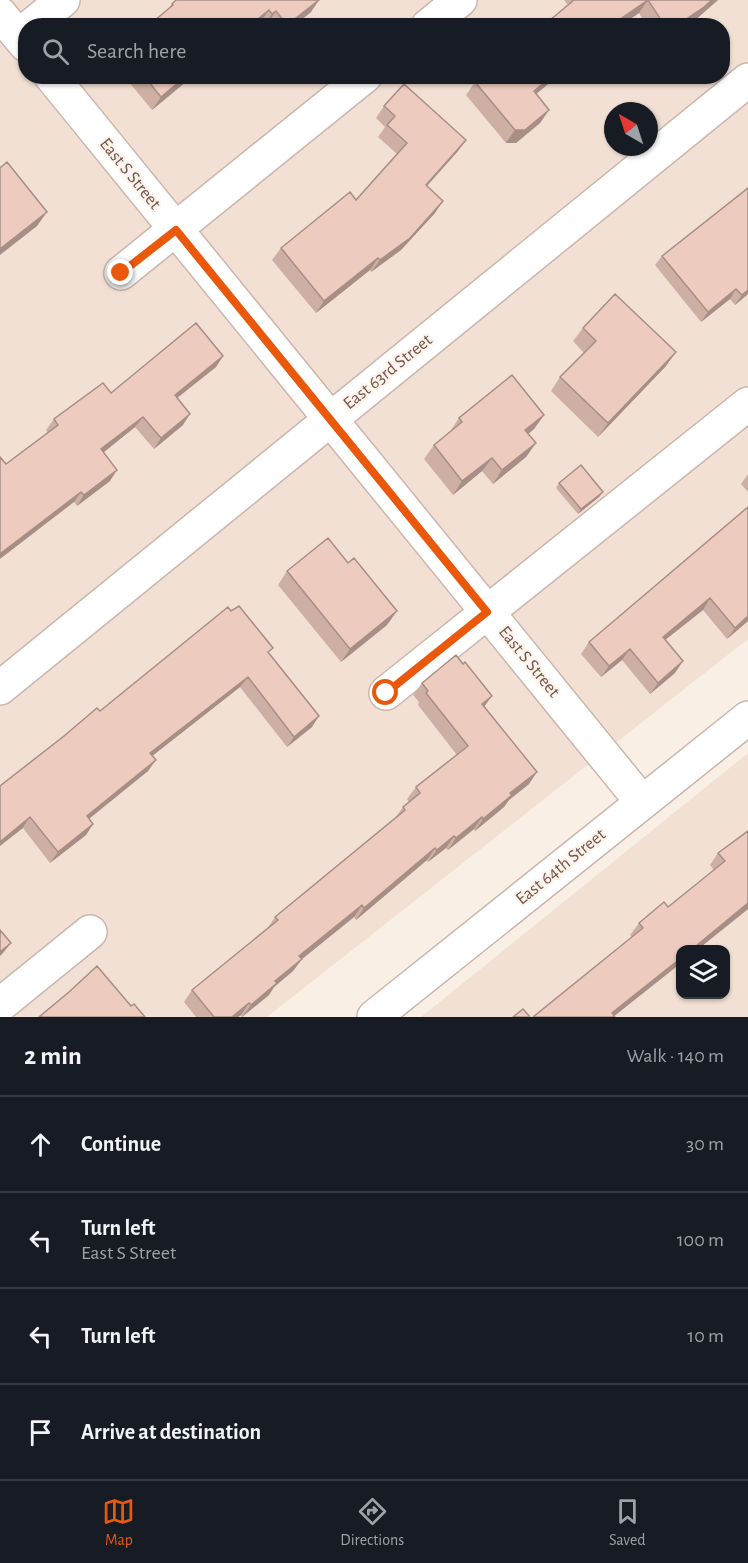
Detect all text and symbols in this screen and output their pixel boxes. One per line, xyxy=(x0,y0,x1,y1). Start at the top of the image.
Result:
search box xyxy=(18,18,730,84)
icon: search xyxy=(39,35,72,68)
text: Search here xyxy=(87,40,186,62)
north arrow xyxy=(604,102,658,156)
street label: East S Street xyxy=(96,135,164,213)
route end xyxy=(107,259,133,285)
street label: East 63rd Street xyxy=(340,331,436,413)
street label: East S Street xyxy=(495,623,563,701)
route start xyxy=(372,679,398,705)
street label: East 64th Street xyxy=(513,825,609,908)
map controls xyxy=(676,945,730,999)
button: layers xyxy=(676,945,730,999)
text: 2 min xyxy=(24,1043,82,1069)
text: Walk · 140 m xyxy=(626,1046,724,1066)
icon: ahead xyxy=(24,1128,57,1161)
text: Continue xyxy=(81,1133,161,1155)
text: 30 m xyxy=(686,1134,724,1154)
text: Turn left xyxy=(81,1217,155,1239)
icon: left xyxy=(24,1224,57,1257)
text: 100 m xyxy=(677,1230,724,1250)
text: East S Street xyxy=(81,1243,176,1263)
icon: left xyxy=(24,1320,57,1353)
text: Turn left xyxy=(81,1325,155,1347)
text: 10 m xyxy=(687,1326,724,1346)
icon: arrive xyxy=(24,1416,57,1449)
text: Arrive at destination xyxy=(81,1421,261,1443)
tab: Map xyxy=(102,1495,135,1550)
tab: Directions xyxy=(340,1495,404,1550)
tab: Saved xyxy=(609,1495,646,1550)

